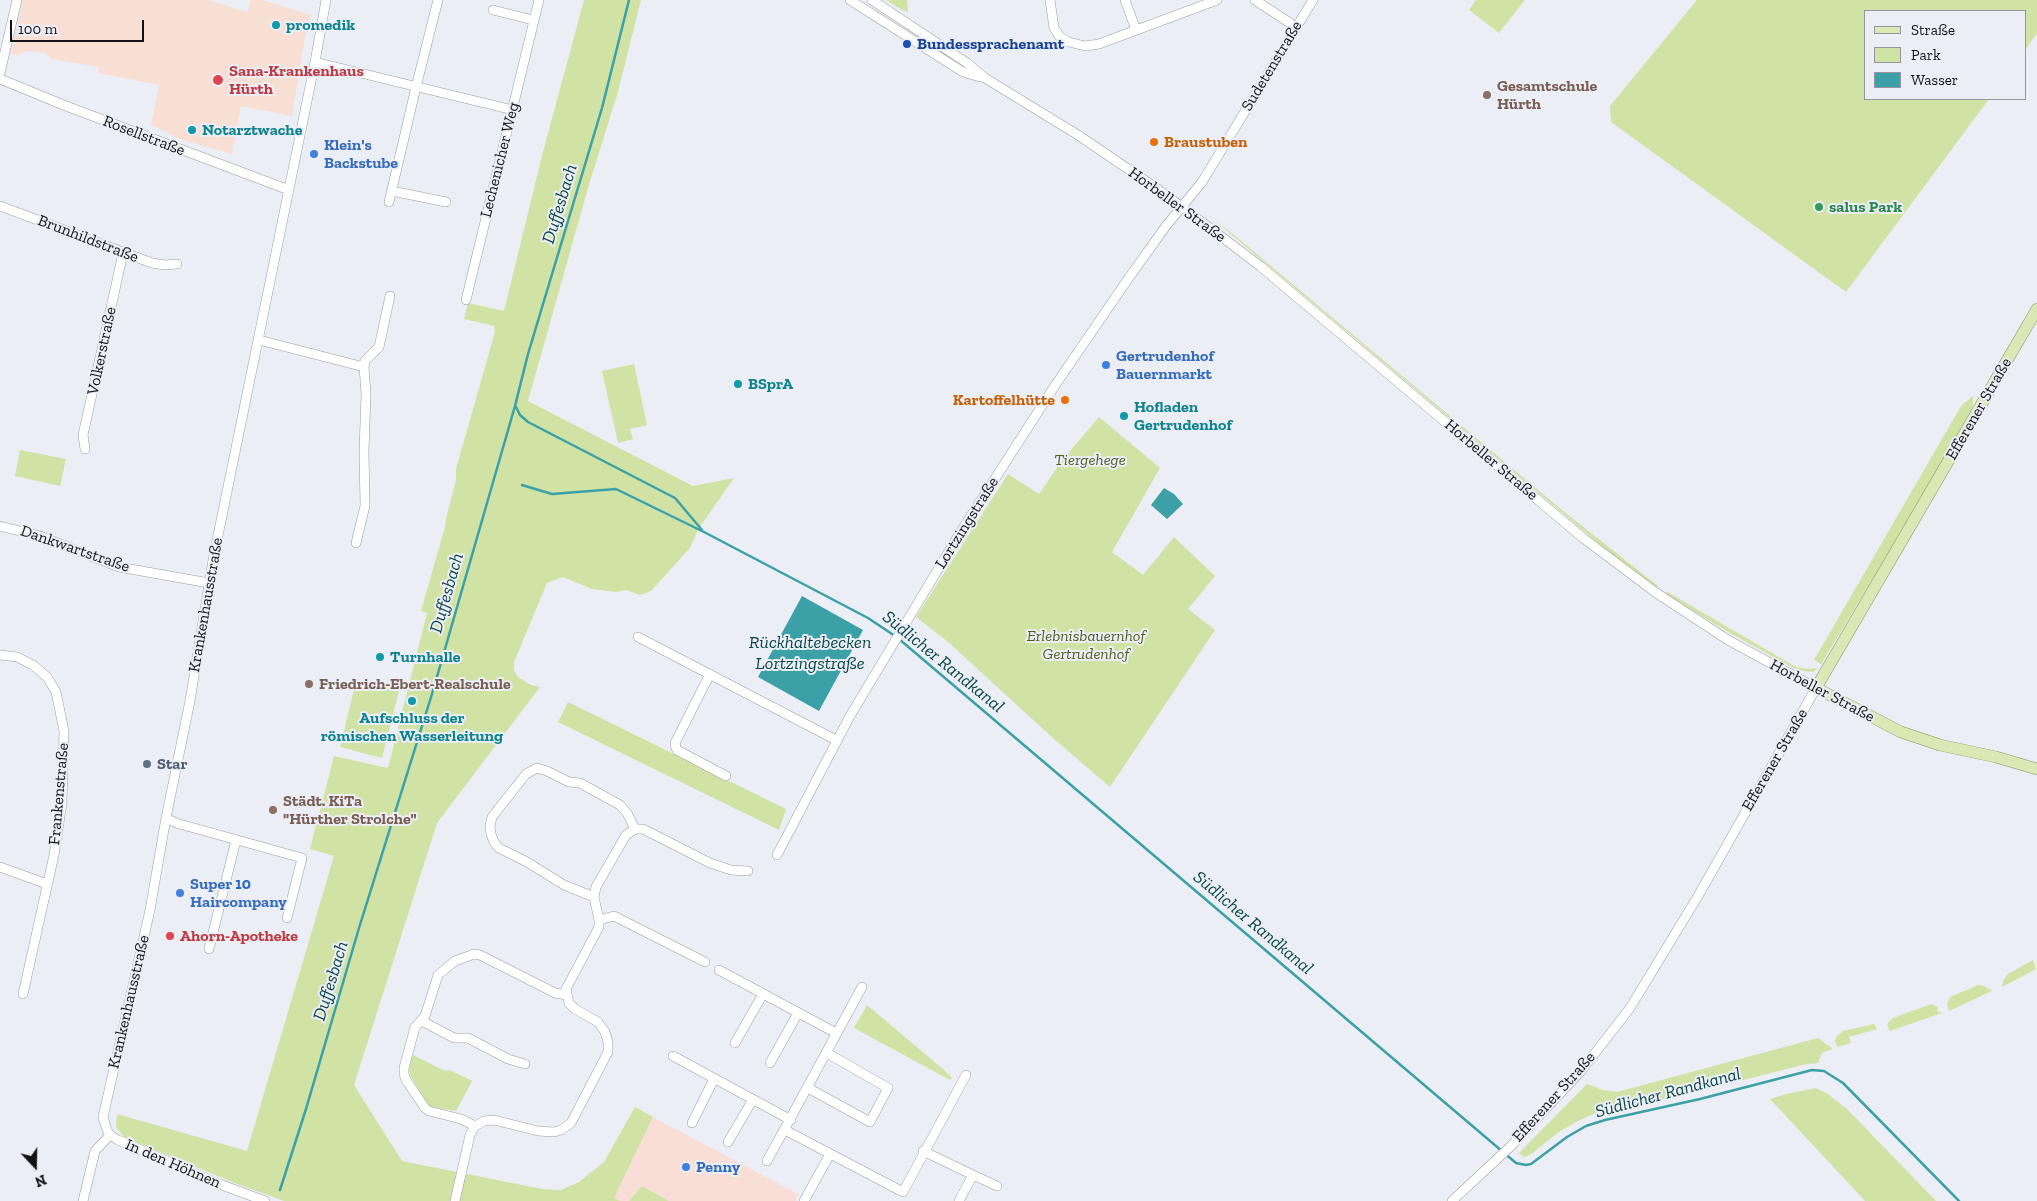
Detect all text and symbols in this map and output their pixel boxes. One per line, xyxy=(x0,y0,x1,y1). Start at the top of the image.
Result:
scale bar xyxy=(12,10,146,42)
legend xyxy=(1864,10,2027,100)
place label: promedik xyxy=(286,15,355,35)
street label: Sudetenstraße xyxy=(1238,17,1306,115)
marker: promedik xyxy=(270,19,282,31)
text: 100 m xyxy=(18,20,57,38)
text: Straße xyxy=(1911,21,1955,39)
place label: Bundessprachenamt xyxy=(917,34,1064,54)
marker: Bundessprachenamt xyxy=(901,38,913,50)
text: Park xyxy=(1911,46,1941,64)
place label: Sana-Krankenhaus Hürth xyxy=(229,61,364,99)
text: Wasser xyxy=(1911,71,1958,89)
marker: Sana-Krankenhaus Hürth xyxy=(211,73,225,87)
place label: Gesamtschule Hürth xyxy=(1497,76,1597,114)
marker: Gesamtschule Hürth xyxy=(1481,89,1493,101)
street label: Lechenicher Weg xyxy=(476,100,524,220)
street label: Rosellstraße xyxy=(100,112,188,160)
place label: Notarztwache xyxy=(202,120,302,140)
marker: Notarztwache xyxy=(186,124,198,136)
place label: Braustuben xyxy=(1164,132,1248,152)
place label: Klein's Backstube xyxy=(324,135,398,173)
marker: Braustuben xyxy=(1148,136,1160,148)
marker: Klein's Backstube xyxy=(308,148,320,160)
water label: Duffesbach xyxy=(538,162,582,246)
street label: Horbeller Straße xyxy=(1124,163,1230,247)
place label: salus Park xyxy=(1829,197,1902,217)
marker: salus Park xyxy=(1813,201,1825,213)
street label: Brunhildstraße xyxy=(35,211,141,267)
street label: Volkerstraße xyxy=(83,305,121,397)
place label: Gertrudenhof Bauernmarkt xyxy=(1116,346,1214,384)
street label: Efferener Straße xyxy=(1942,354,2016,464)
marker: Gertrudenhof Bauernmarkt xyxy=(1100,359,1112,371)
place label: BSprA xyxy=(748,374,793,394)
marker: BSprA xyxy=(732,378,744,390)
place label: Kartoffelhütte xyxy=(953,390,1055,410)
marker: Kartoffelhütte xyxy=(1059,394,1071,406)
place label: Hofladen Gertrudenhof xyxy=(1134,397,1232,435)
marker: Hofladen Gertrudenhof xyxy=(1118,410,1130,422)
street label: Horbeller Straße xyxy=(1440,415,1542,505)
park label: Tiergehege xyxy=(1054,450,1126,470)
street label: Lortzingstraße xyxy=(931,473,1003,573)
street label: Dankwartstraße xyxy=(18,521,132,577)
street label: Krankenhausstraße xyxy=(185,536,227,674)
water label: Duffesbach xyxy=(425,551,469,635)
water label: Südlicher Randkanal xyxy=(878,606,1008,718)
park label: Erlebnisbauernhof Gertrudenhof xyxy=(1027,626,1145,664)
water label: Rückhaltebecken Lortzingstraße xyxy=(749,632,871,674)
place label: Turnhalle xyxy=(390,647,461,667)
marker: Turnhalle xyxy=(374,651,386,663)
street label: Horbeller Straße xyxy=(1766,655,1878,727)
place label: Friedrich-Ebert-Realschule xyxy=(319,674,511,694)
marker: Friedrich-Ebert-Realschule xyxy=(303,678,315,690)
marker: Aufschluss der römischen Wasserleitung xyxy=(406,695,418,707)
street label: Efferener Straße xyxy=(1738,705,1812,815)
place label: Aufschluss der römischen Wasserleitung xyxy=(321,708,503,746)
street label: Frankenstraße xyxy=(45,742,73,846)
place label: Star xyxy=(157,754,187,774)
marker: Star xyxy=(141,758,153,770)
place label: Städt. KiTa "Hürther Strolche" xyxy=(283,791,417,829)
marker: Städt. KiTa "Hürther Strolche" xyxy=(267,804,279,816)
water label: Südlicher Randkanal xyxy=(1189,867,1317,979)
place label: Super 10 Haircompany xyxy=(190,874,287,912)
marker: Super 10 Haircompany xyxy=(174,887,186,899)
place label: Ahorn-Apotheke xyxy=(180,926,298,946)
marker: Ahorn-Apotheke xyxy=(164,930,176,942)
street label: Krankenhausstraße xyxy=(104,933,154,1071)
water label: Duffesbach xyxy=(309,939,353,1023)
street label: Efferener Straße xyxy=(1508,1048,1600,1146)
water label: Südlicher Randkanal xyxy=(1593,1063,1743,1123)
street label: In den Höhnen xyxy=(122,1135,224,1193)
north arrow xyxy=(10,1141,60,1191)
place label: Penny xyxy=(696,1157,740,1177)
marker: Penny xyxy=(680,1161,692,1173)
text: N xyxy=(33,1171,49,1190)

